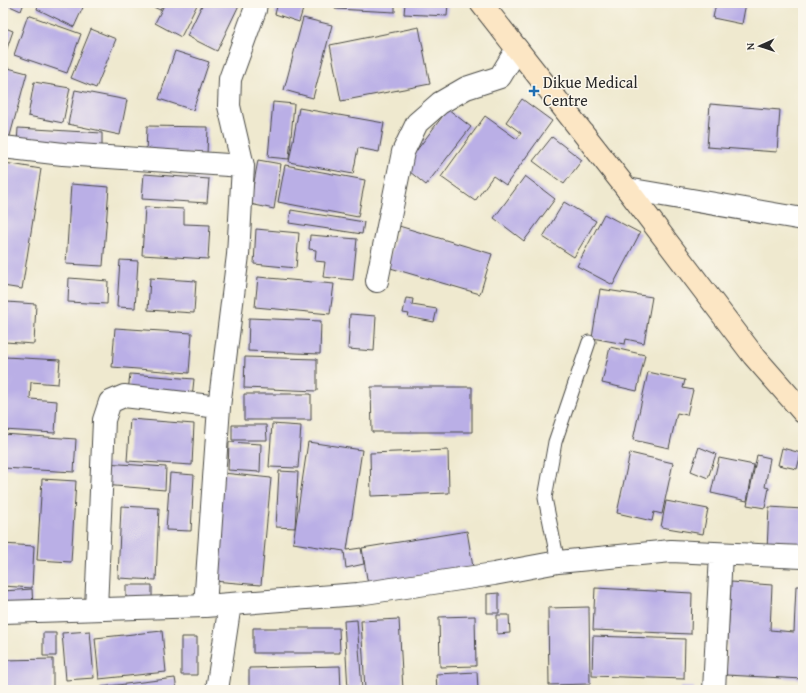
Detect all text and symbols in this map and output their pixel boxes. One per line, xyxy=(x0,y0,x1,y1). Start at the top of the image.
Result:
north arrow xyxy=(740,26,780,66)
text: N xyxy=(742,42,758,51)
place label: Dikue Medical Centre xyxy=(543,70,638,112)
marker: Dikue Medical Centre xyxy=(528,85,540,97)

